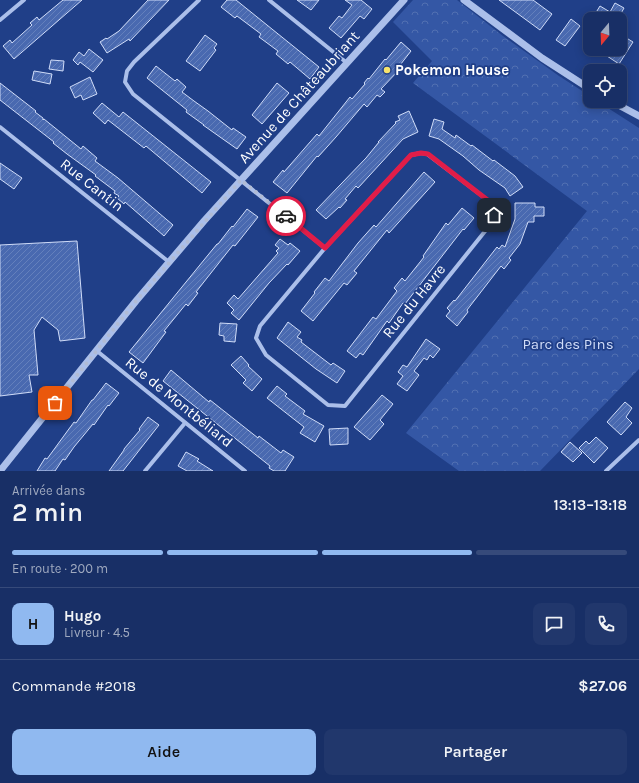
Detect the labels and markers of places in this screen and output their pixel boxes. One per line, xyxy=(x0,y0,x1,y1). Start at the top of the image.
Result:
place label: Pokemon House xyxy=(395,61,509,79)
marker: Pokemon House xyxy=(382,65,392,75)
pin xyxy=(477,198,511,232)
pin xyxy=(38,386,72,420)

